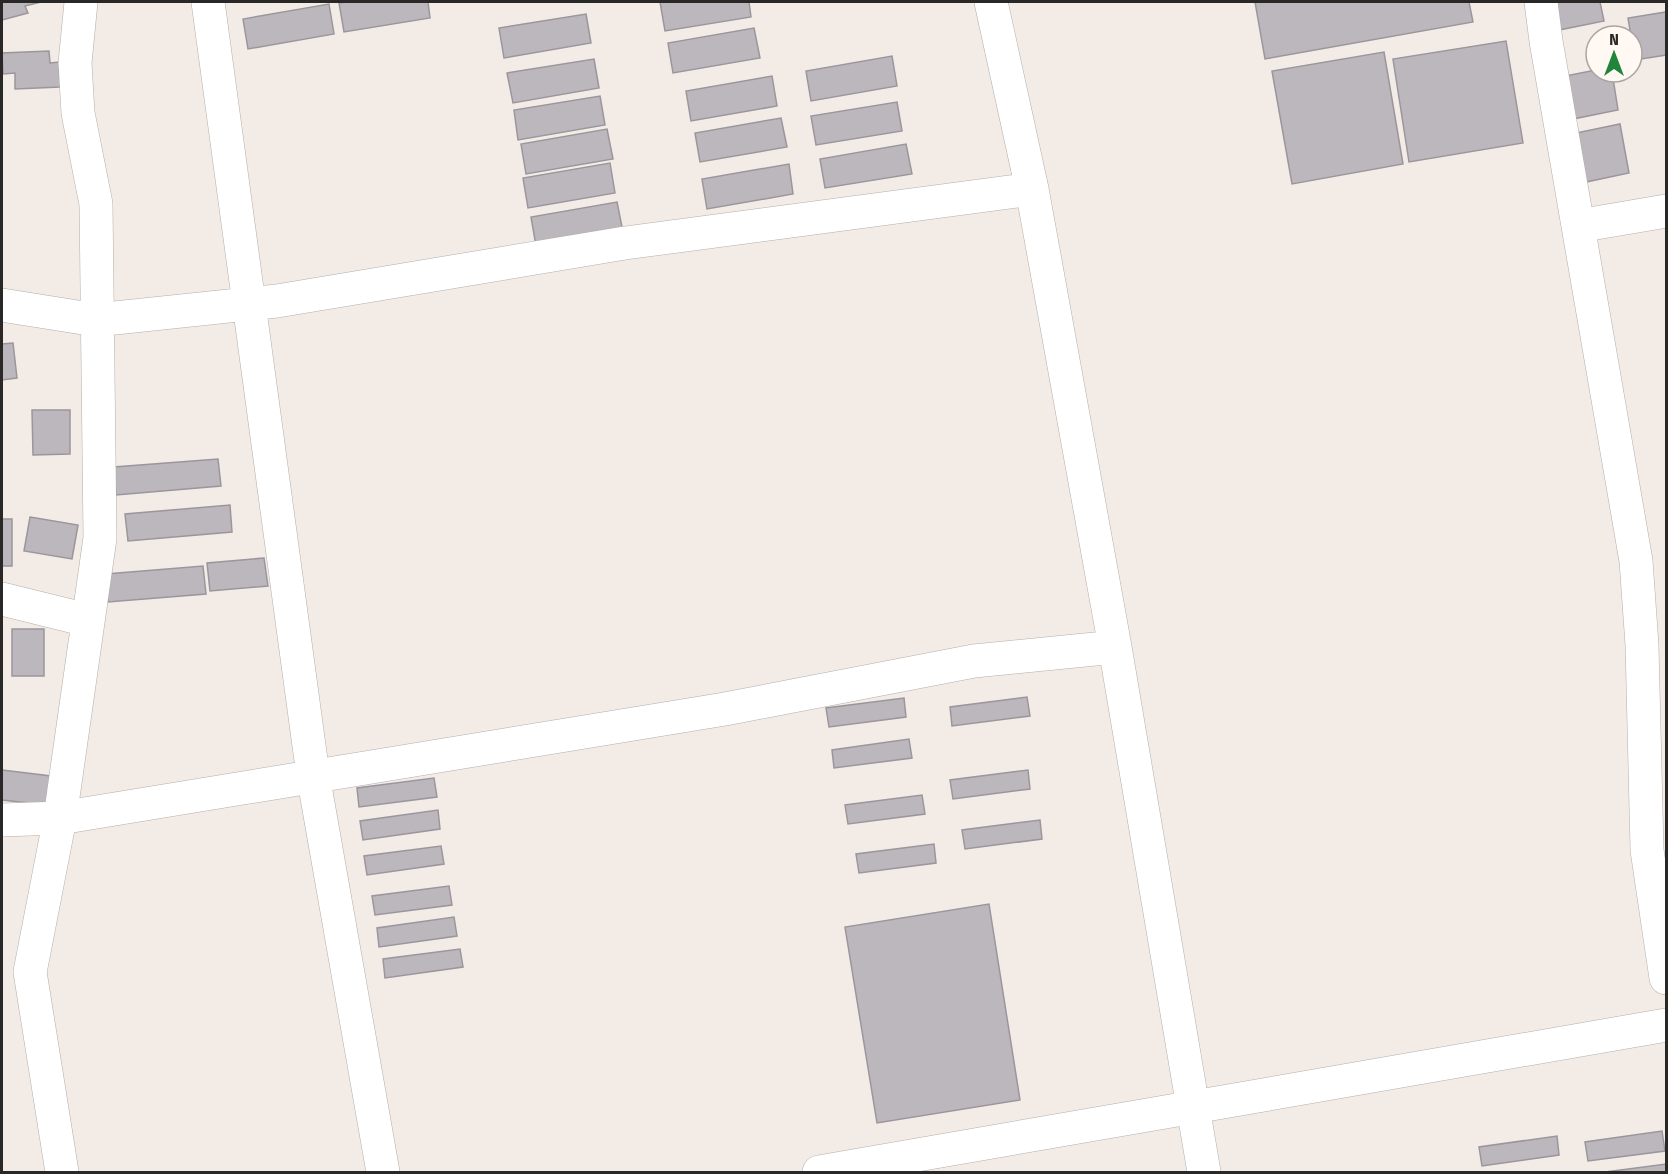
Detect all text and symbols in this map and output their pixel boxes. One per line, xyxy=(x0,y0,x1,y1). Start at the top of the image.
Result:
north arrow xyxy=(1584,24,1644,84)
text: N xyxy=(1609,30,1619,49)

